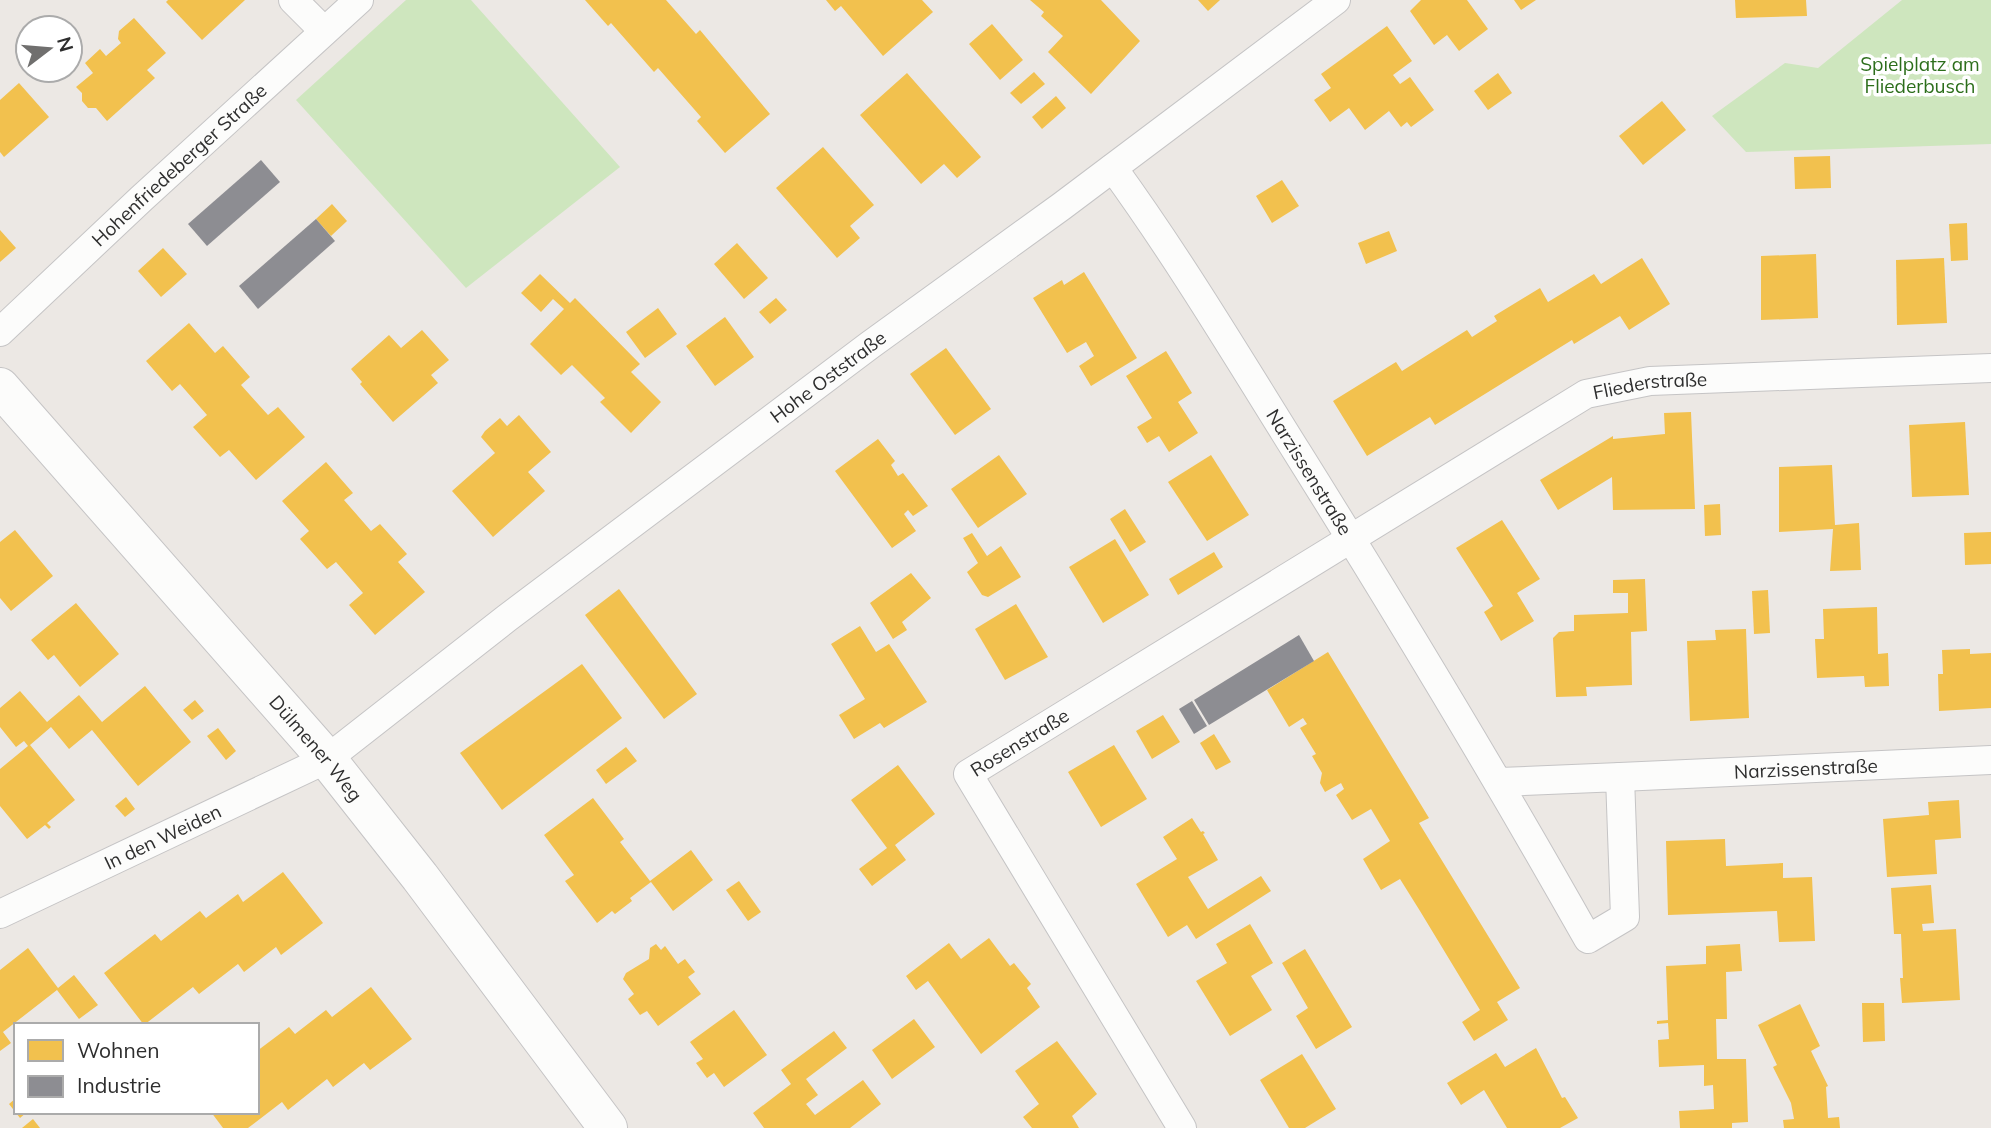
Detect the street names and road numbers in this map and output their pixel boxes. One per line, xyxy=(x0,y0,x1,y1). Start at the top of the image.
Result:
street label: Hohenfriedeberger Straße xyxy=(87,78,272,251)
street label: Hohe Oststraße xyxy=(765,325,891,428)
street label: Fliederstraße xyxy=(1591,367,1708,404)
street label: Narzissenstraße xyxy=(1261,405,1358,539)
street label: Dülmener Weg xyxy=(264,690,368,806)
street label: Rosenstraße xyxy=(966,703,1073,782)
street label: Narzissenstraße xyxy=(1733,753,1878,784)
street label: In den Weiden xyxy=(100,799,225,875)

